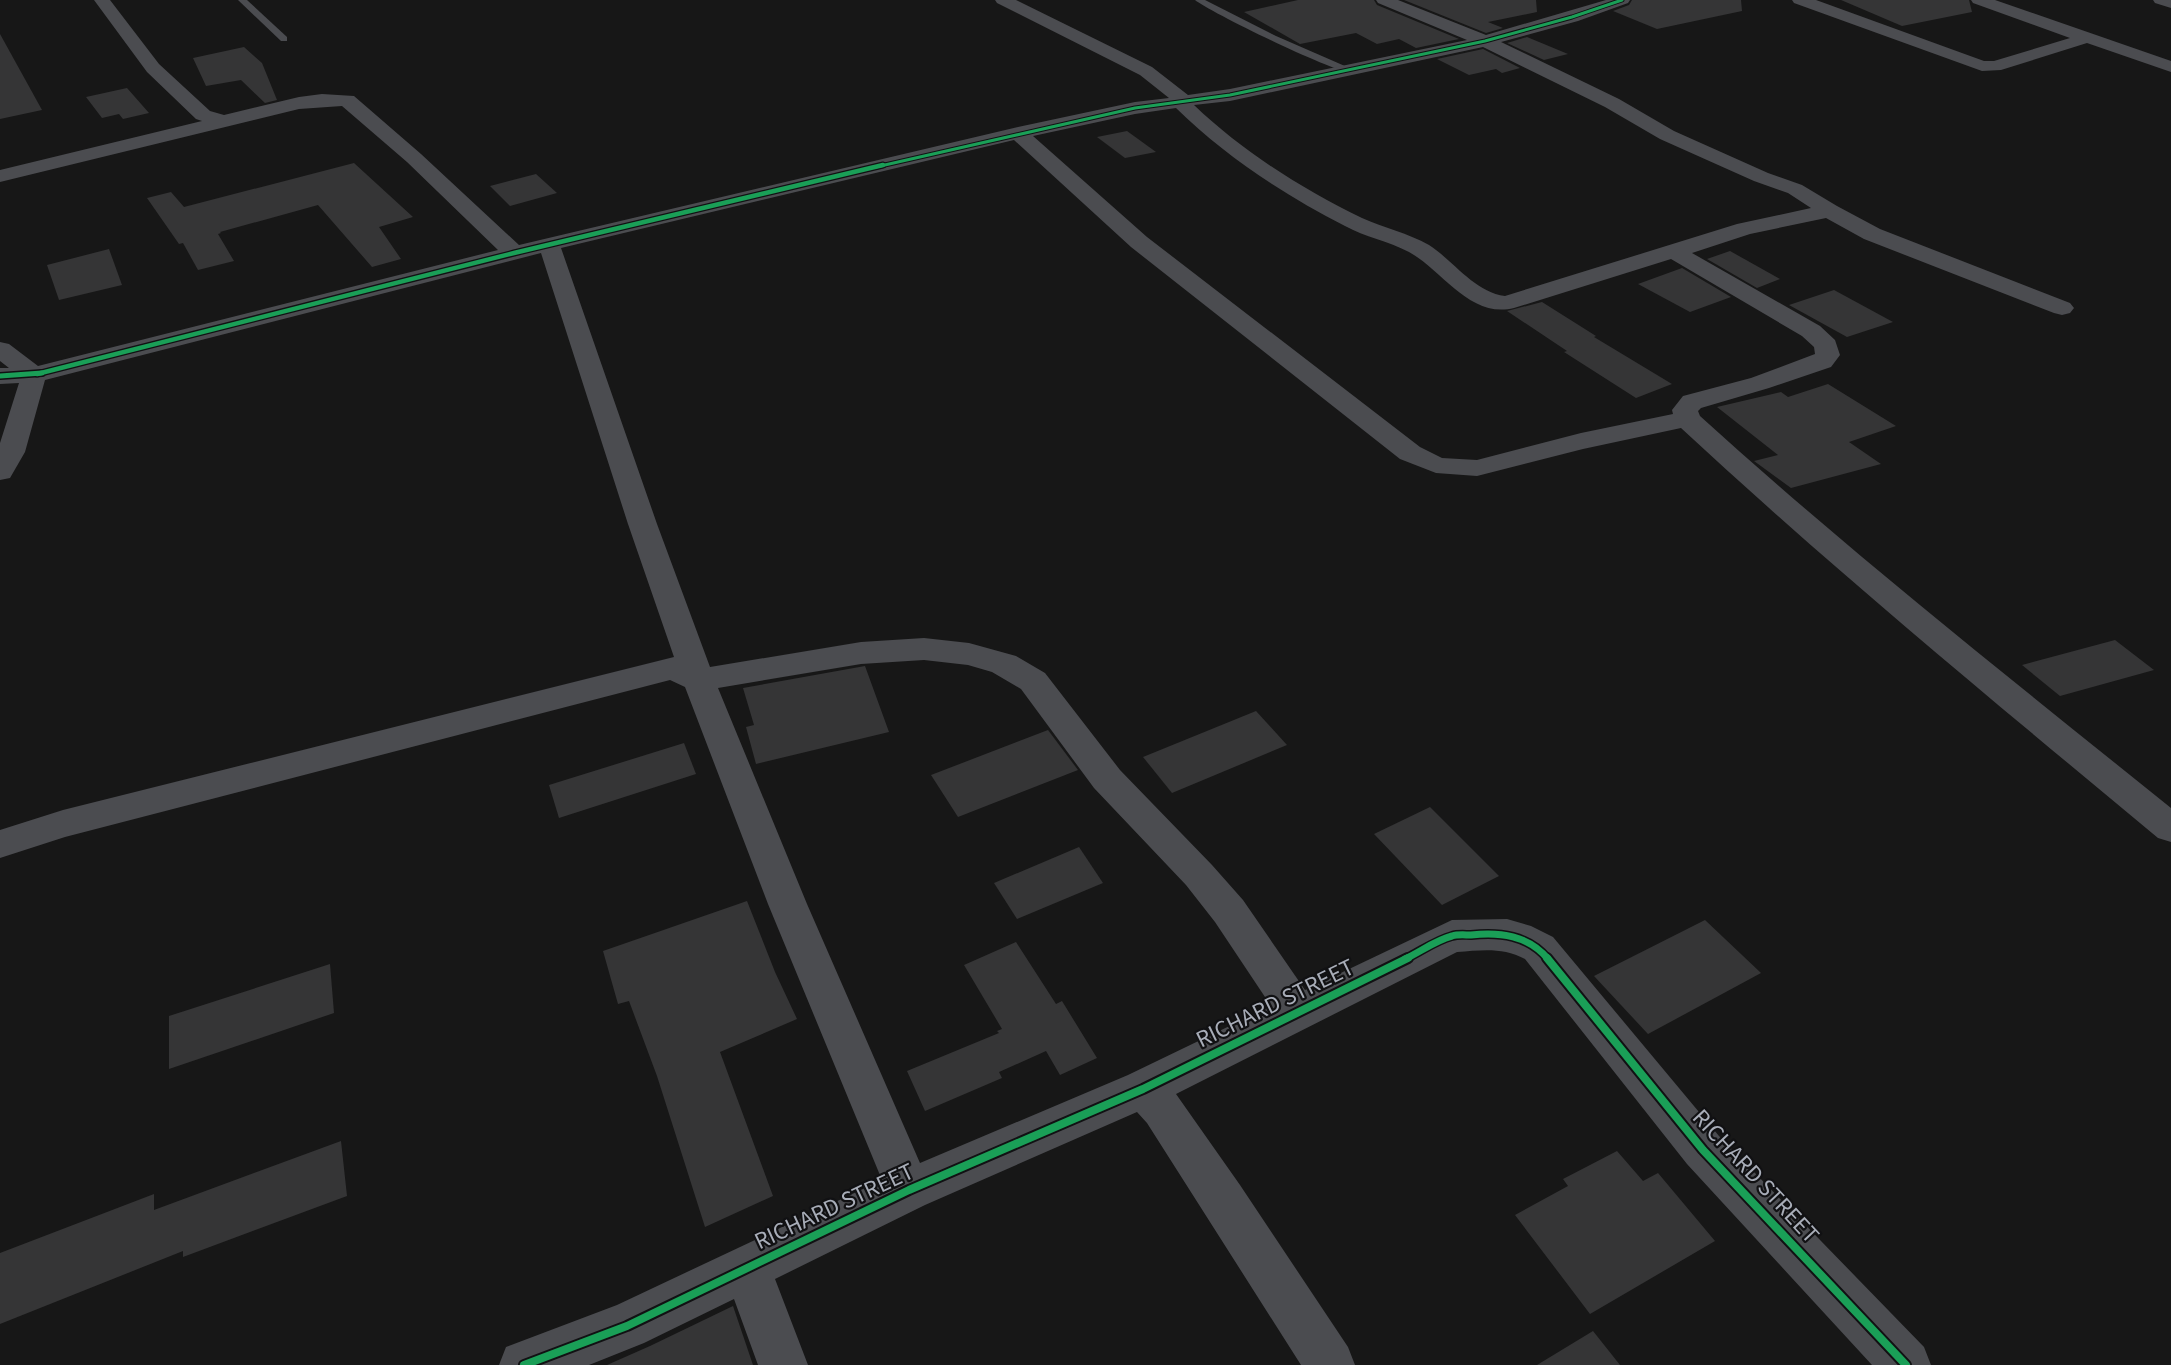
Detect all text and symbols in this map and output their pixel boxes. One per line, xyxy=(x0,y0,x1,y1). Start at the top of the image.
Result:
street label: RICHARD STREET xyxy=(1190,950,1361,1057)
street label: RICHARD STREET xyxy=(1684,1101,1827,1251)
street label: RICHARD STREET xyxy=(749,1154,920,1259)

